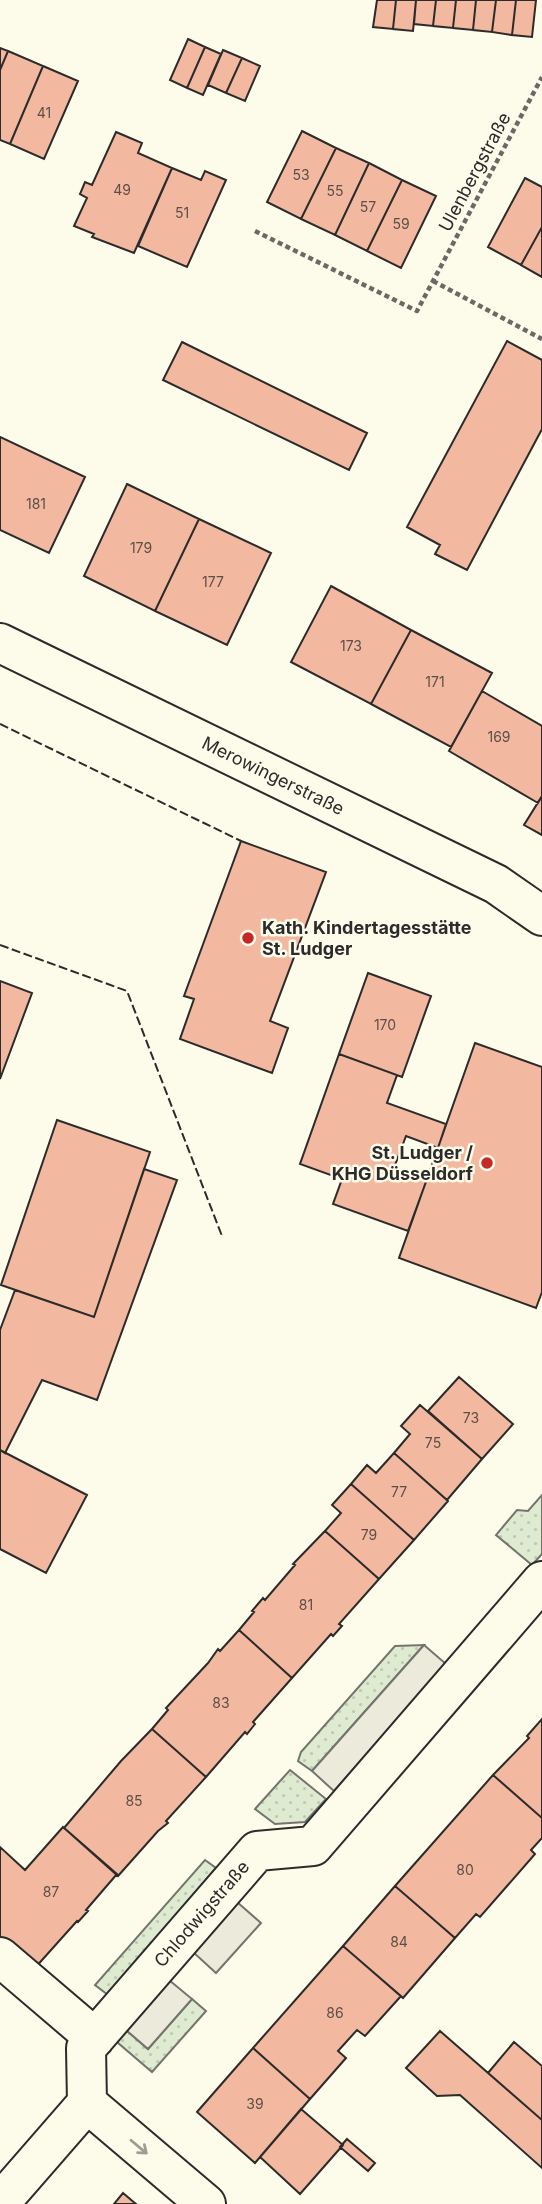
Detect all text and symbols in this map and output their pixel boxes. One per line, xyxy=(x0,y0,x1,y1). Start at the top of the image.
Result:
house number: 41 xyxy=(37,104,51,121)
street label: Ulenbergstraße xyxy=(434,109,515,235)
house number: 53 xyxy=(292,166,310,183)
house number: 49 xyxy=(113,181,131,198)
house number: 55 xyxy=(326,182,344,199)
house number: 57 xyxy=(360,198,376,215)
house number: 51 xyxy=(175,204,189,221)
house number: 59 xyxy=(392,215,410,232)
house number: 181 xyxy=(26,495,46,512)
house number: 179 xyxy=(130,539,152,556)
house number: 177 xyxy=(202,573,224,590)
house number: 173 xyxy=(340,637,362,654)
house number: 171 xyxy=(425,673,445,690)
house number: 169 xyxy=(487,728,511,745)
street label: Merowingerstraße xyxy=(199,732,348,819)
place label: Kath. Kindertagesstätte St. Ludger xyxy=(262,917,472,959)
marker: Kath. Kindertagesstätte St. Ludger xyxy=(240,930,256,946)
house number: 170 xyxy=(374,1016,396,1033)
place label: St. Ludger / KHG Düsseldorf xyxy=(332,1142,473,1184)
marker: St. Ludger / KHG Düsseldorf xyxy=(479,1155,495,1171)
house number: 73 xyxy=(463,1409,479,1426)
house number: 75 xyxy=(425,1434,441,1451)
house number: 77 xyxy=(391,1483,407,1500)
house number: 79 xyxy=(361,1526,377,1543)
house number: 81 xyxy=(299,1596,313,1613)
house number: 83 xyxy=(212,1694,230,1711)
house number: 85 xyxy=(125,1792,143,1809)
street label: Chlodwigstraße xyxy=(150,1856,253,1971)
house number: 80 xyxy=(456,1861,474,1878)
house number: 87 xyxy=(43,1883,59,1900)
house number: 84 xyxy=(390,1933,408,1950)
house number: 86 xyxy=(326,2004,344,2021)
house number: 39 xyxy=(246,2095,264,2112)
one-way arrow xyxy=(130,2139,148,2155)

